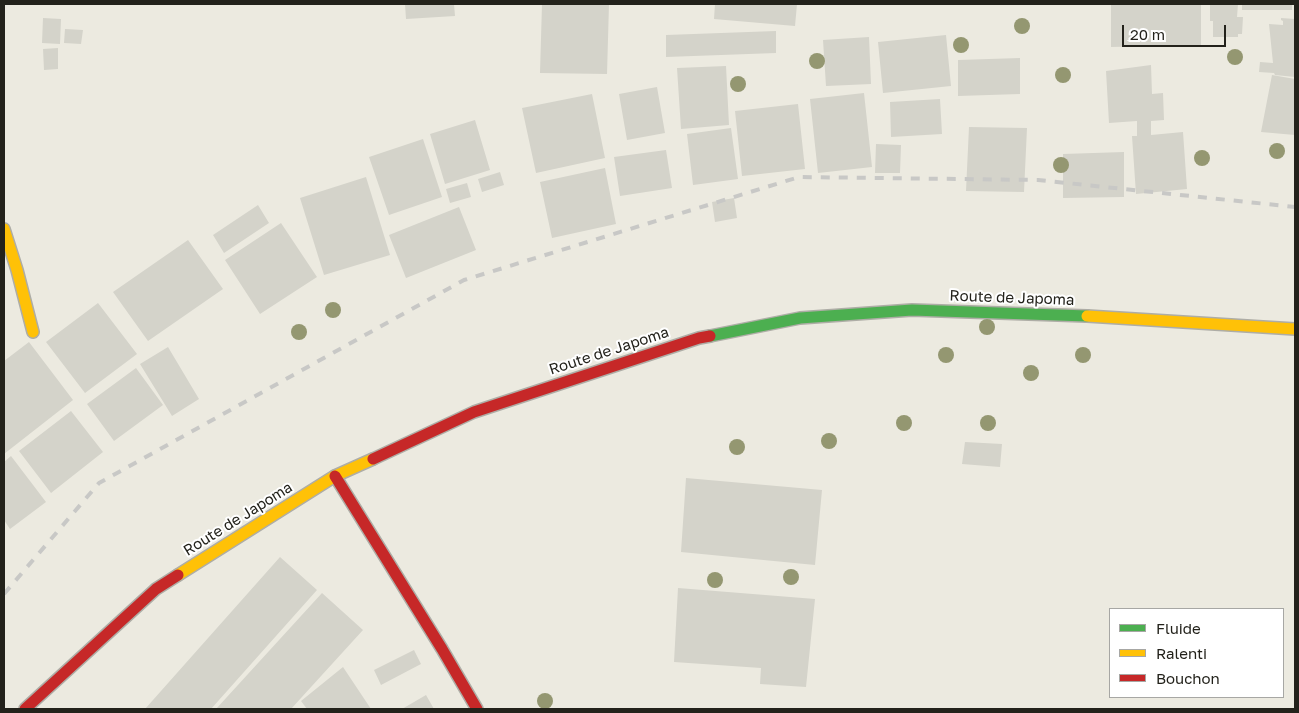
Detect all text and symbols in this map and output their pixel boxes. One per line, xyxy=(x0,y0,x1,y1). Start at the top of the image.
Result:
scale bar xyxy=(1124,15,1228,47)
text: 20 m xyxy=(1130,25,1165,43)
street label: Route de Japoma xyxy=(949,287,1075,309)
street label: Route de Japoma xyxy=(547,323,671,379)
street label: Route de Japoma xyxy=(180,478,296,560)
legend xyxy=(1109,608,1284,698)
text: Fluide xyxy=(1156,619,1201,637)
text: Ralenti xyxy=(1156,644,1207,662)
text: Bouchon xyxy=(1156,669,1220,687)

